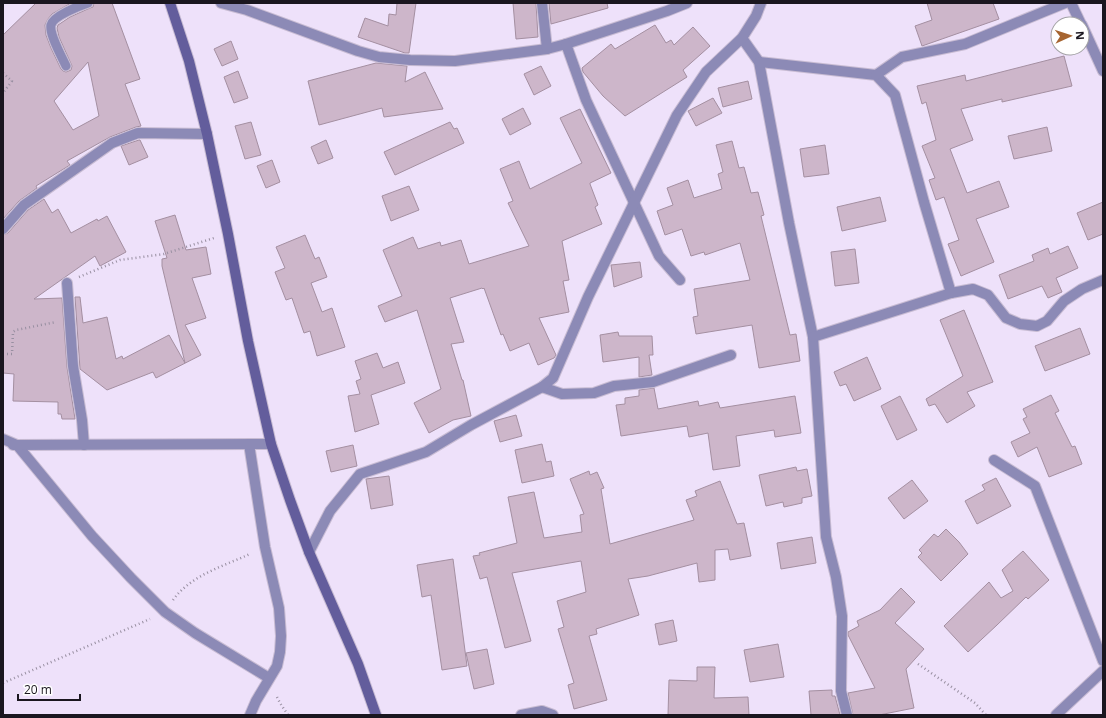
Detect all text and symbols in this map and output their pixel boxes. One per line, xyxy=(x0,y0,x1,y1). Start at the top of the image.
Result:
north arrow xyxy=(1050,16,1090,56)
text: N xyxy=(1073,31,1088,40)
scale bar xyxy=(18,676,80,702)
text: 20 m xyxy=(24,681,52,698)

